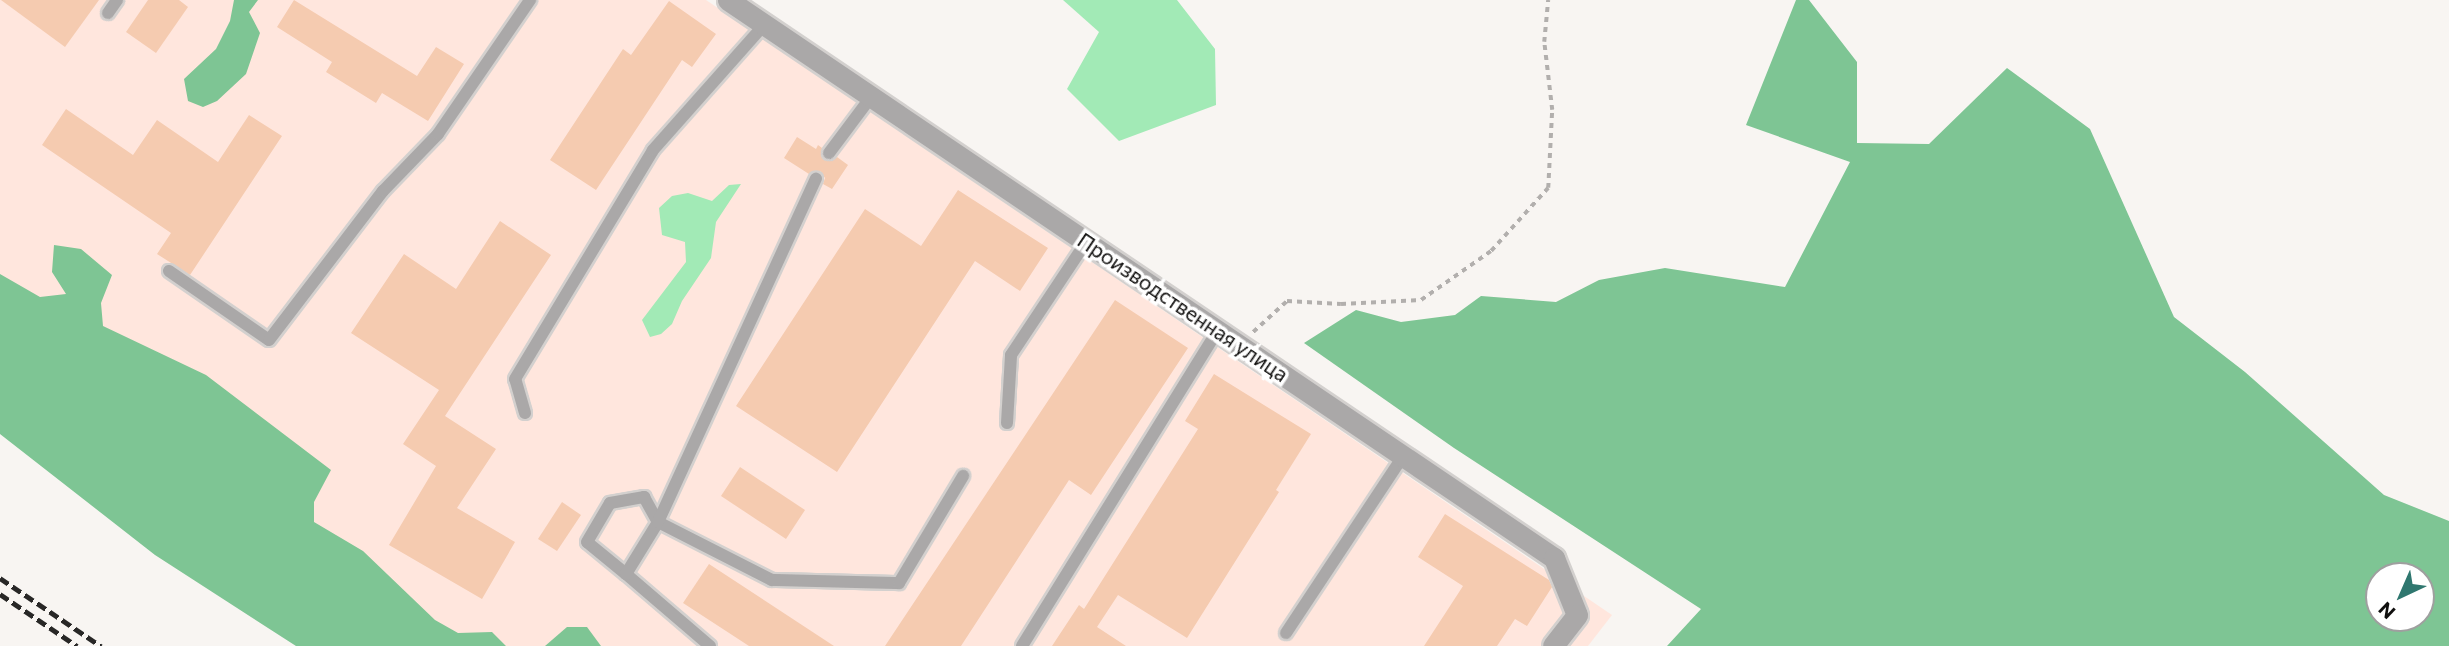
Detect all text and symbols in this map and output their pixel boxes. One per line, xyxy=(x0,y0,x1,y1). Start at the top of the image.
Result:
street label: Производственная улица xyxy=(1073,227,1293,387)
north arrow xyxy=(2365,562,2435,632)
text: N xyxy=(2373,598,2400,624)

